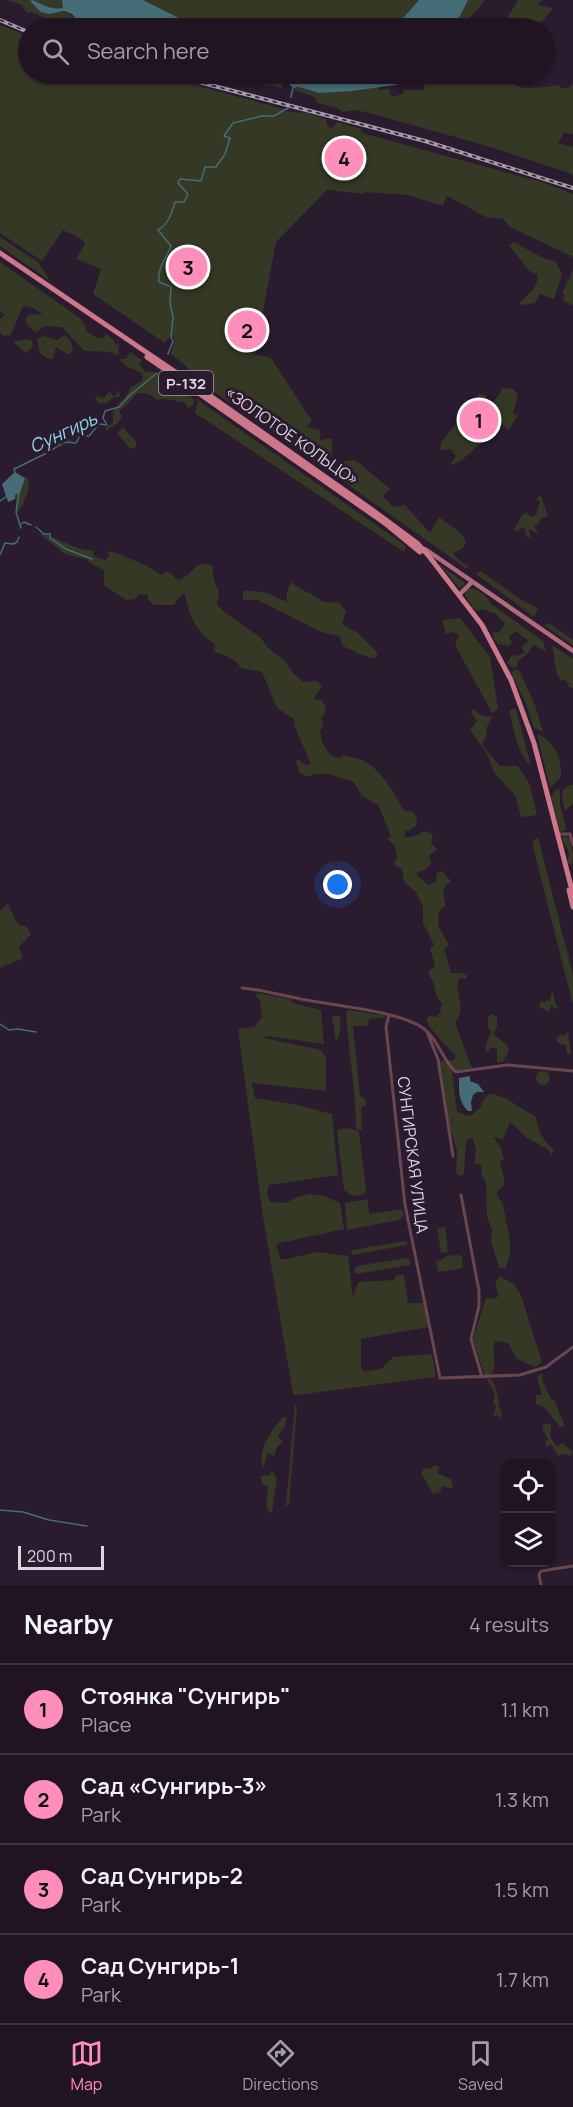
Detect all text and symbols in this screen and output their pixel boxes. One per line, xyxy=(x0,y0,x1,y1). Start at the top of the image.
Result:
search box xyxy=(18,18,555,84)
icon: search xyxy=(39,35,72,68)
text: Search here xyxy=(87,36,209,66)
pin: 4 xyxy=(324,136,364,180)
pin: 3 xyxy=(168,244,207,290)
pin: 2 xyxy=(228,308,266,352)
road number: Р-132 xyxy=(159,371,213,395)
street label: «ЗОЛОТОЕ КОЛЬЦО» xyxy=(221,382,363,490)
pin: 1 xyxy=(460,398,498,442)
water label: Сунгирь xyxy=(25,406,101,458)
your location xyxy=(323,870,352,899)
street label: СУНГИРСКАЯ УЛИЦА xyxy=(392,1075,434,1235)
map controls xyxy=(501,1459,555,1567)
button: locate xyxy=(501,1459,555,1513)
button: layers xyxy=(501,1513,555,1567)
scale bar xyxy=(18,1543,104,1570)
text: 200 m xyxy=(27,1545,72,1567)
text: Nearby xyxy=(24,1606,113,1642)
text: 4 results xyxy=(469,1611,549,1638)
text: Стоянка "Сунгирь" xyxy=(81,1681,291,1711)
text: 1 xyxy=(39,1696,48,1723)
text: 1.1 km xyxy=(501,1696,549,1723)
text: Place xyxy=(81,1711,131,1738)
text: Сад «Сунгирь-3» xyxy=(81,1771,267,1801)
text: 2 xyxy=(38,1786,49,1813)
text: 1.3 km xyxy=(495,1786,549,1813)
text: Park xyxy=(81,1801,121,1828)
text: Сад Сунгирь-2 xyxy=(81,1861,243,1891)
text: 3 xyxy=(38,1876,49,1903)
text: 1.5 km xyxy=(495,1876,549,1903)
text: Park xyxy=(81,1891,121,1918)
text: Сад Сунгирь-1 xyxy=(81,1951,239,1981)
text: 4 xyxy=(37,1966,50,1993)
text: 1.7 km xyxy=(496,1966,549,1993)
text: Park xyxy=(81,1981,121,2008)
tab: Map xyxy=(70,2037,103,2095)
tab: Directions xyxy=(243,2037,318,2095)
tab: Saved xyxy=(458,2037,503,2095)

